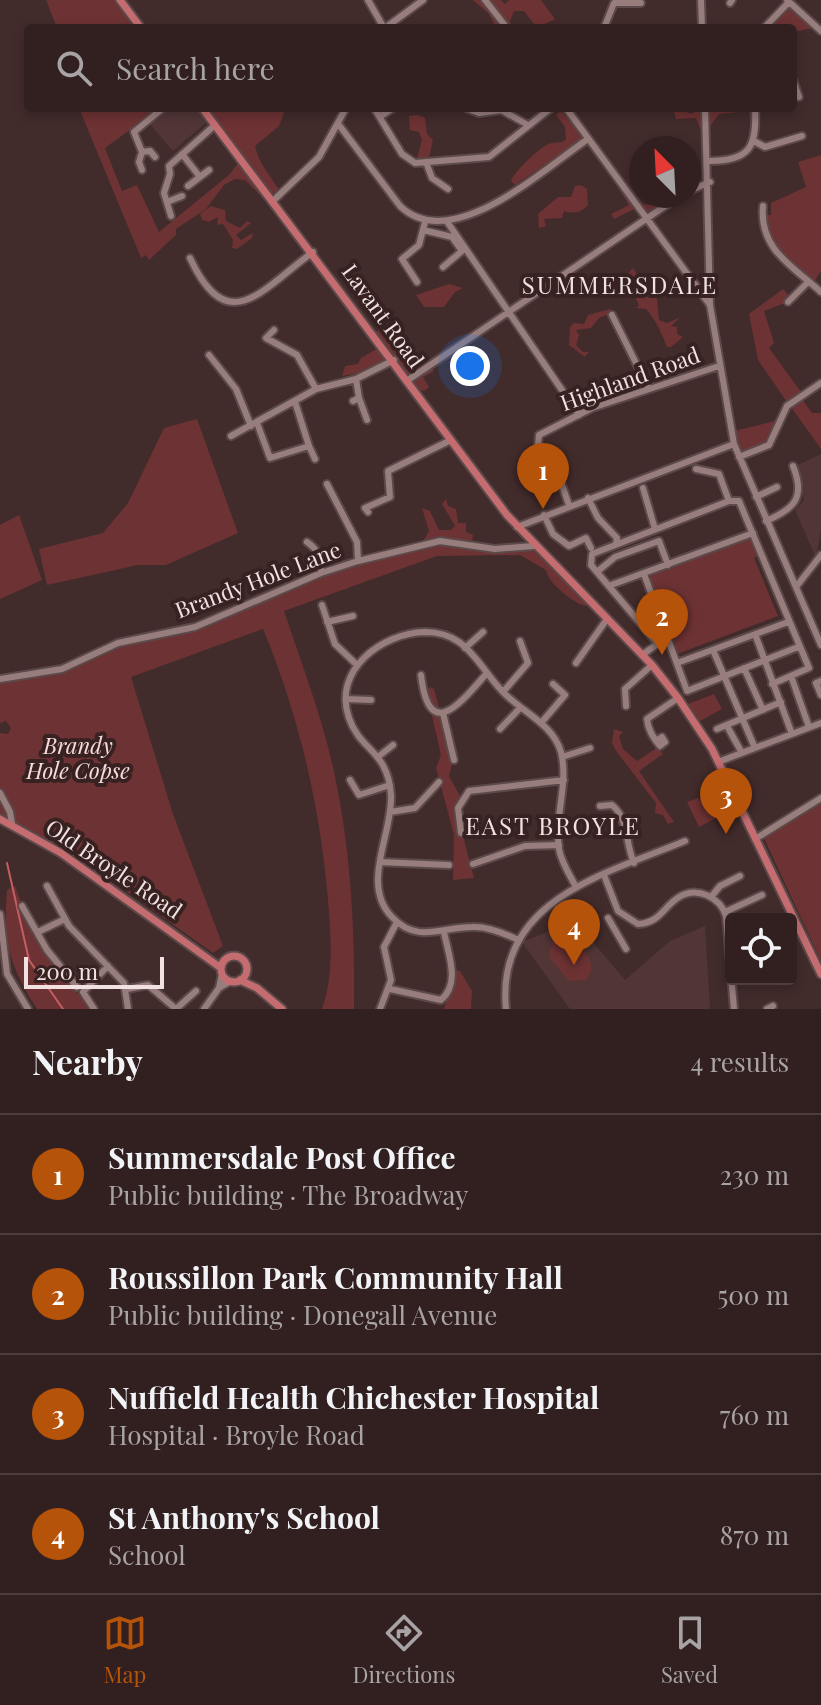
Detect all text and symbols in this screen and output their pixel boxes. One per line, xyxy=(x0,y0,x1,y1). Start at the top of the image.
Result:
search box xyxy=(24,24,797,112)
icon: search xyxy=(52,46,96,90)
text: Search here xyxy=(116,48,275,88)
north arrow xyxy=(629,136,701,208)
street label: Lavant Road xyxy=(336,257,432,374)
district label: SUMMERSDALE xyxy=(522,268,718,300)
street label: Highland Road xyxy=(556,339,704,417)
your location xyxy=(450,346,490,386)
pin: 1 xyxy=(517,443,569,509)
street label: Brandy Hole Lane xyxy=(170,534,345,624)
pin: 2 xyxy=(636,589,688,655)
park label: Brandy Hole Copse xyxy=(25,730,130,785)
pin: 3 xyxy=(700,768,752,834)
district label: EAST BROYLE xyxy=(465,809,641,841)
street label: Old Broyle Road xyxy=(40,811,189,925)
pin: 4 xyxy=(548,899,600,965)
map controls xyxy=(725,913,797,985)
button: locate xyxy=(725,913,797,985)
scale bar xyxy=(24,953,164,989)
text: 200 m xyxy=(36,956,98,986)
text: Nearby xyxy=(32,1038,143,1084)
text: 4 results xyxy=(690,1044,789,1079)
text: Summersdale Post Office xyxy=(108,1137,456,1177)
text: 1 xyxy=(53,1157,63,1192)
text: 230 m xyxy=(720,1157,789,1192)
text: Public building · The Broadway xyxy=(108,1177,468,1212)
text: Roussillon Park Community Hall xyxy=(108,1257,563,1297)
text: 2 xyxy=(51,1277,65,1312)
text: 500 m xyxy=(717,1277,789,1312)
text: Public building · Donegall Avenue xyxy=(108,1297,497,1332)
text: Nuffield Health Chichester Hospital xyxy=(108,1377,599,1417)
text: 3 xyxy=(52,1397,64,1432)
text: 760 m xyxy=(720,1397,789,1432)
text: Hospital · Broyle Road xyxy=(108,1417,365,1452)
text: St Anthony's School xyxy=(108,1497,380,1537)
text: 4 xyxy=(51,1517,65,1552)
text: 870 m xyxy=(720,1517,789,1552)
text: School xyxy=(108,1537,186,1572)
tab: Map xyxy=(103,1611,147,1689)
tab: Directions xyxy=(352,1611,455,1689)
tab: Saved xyxy=(661,1611,718,1689)

